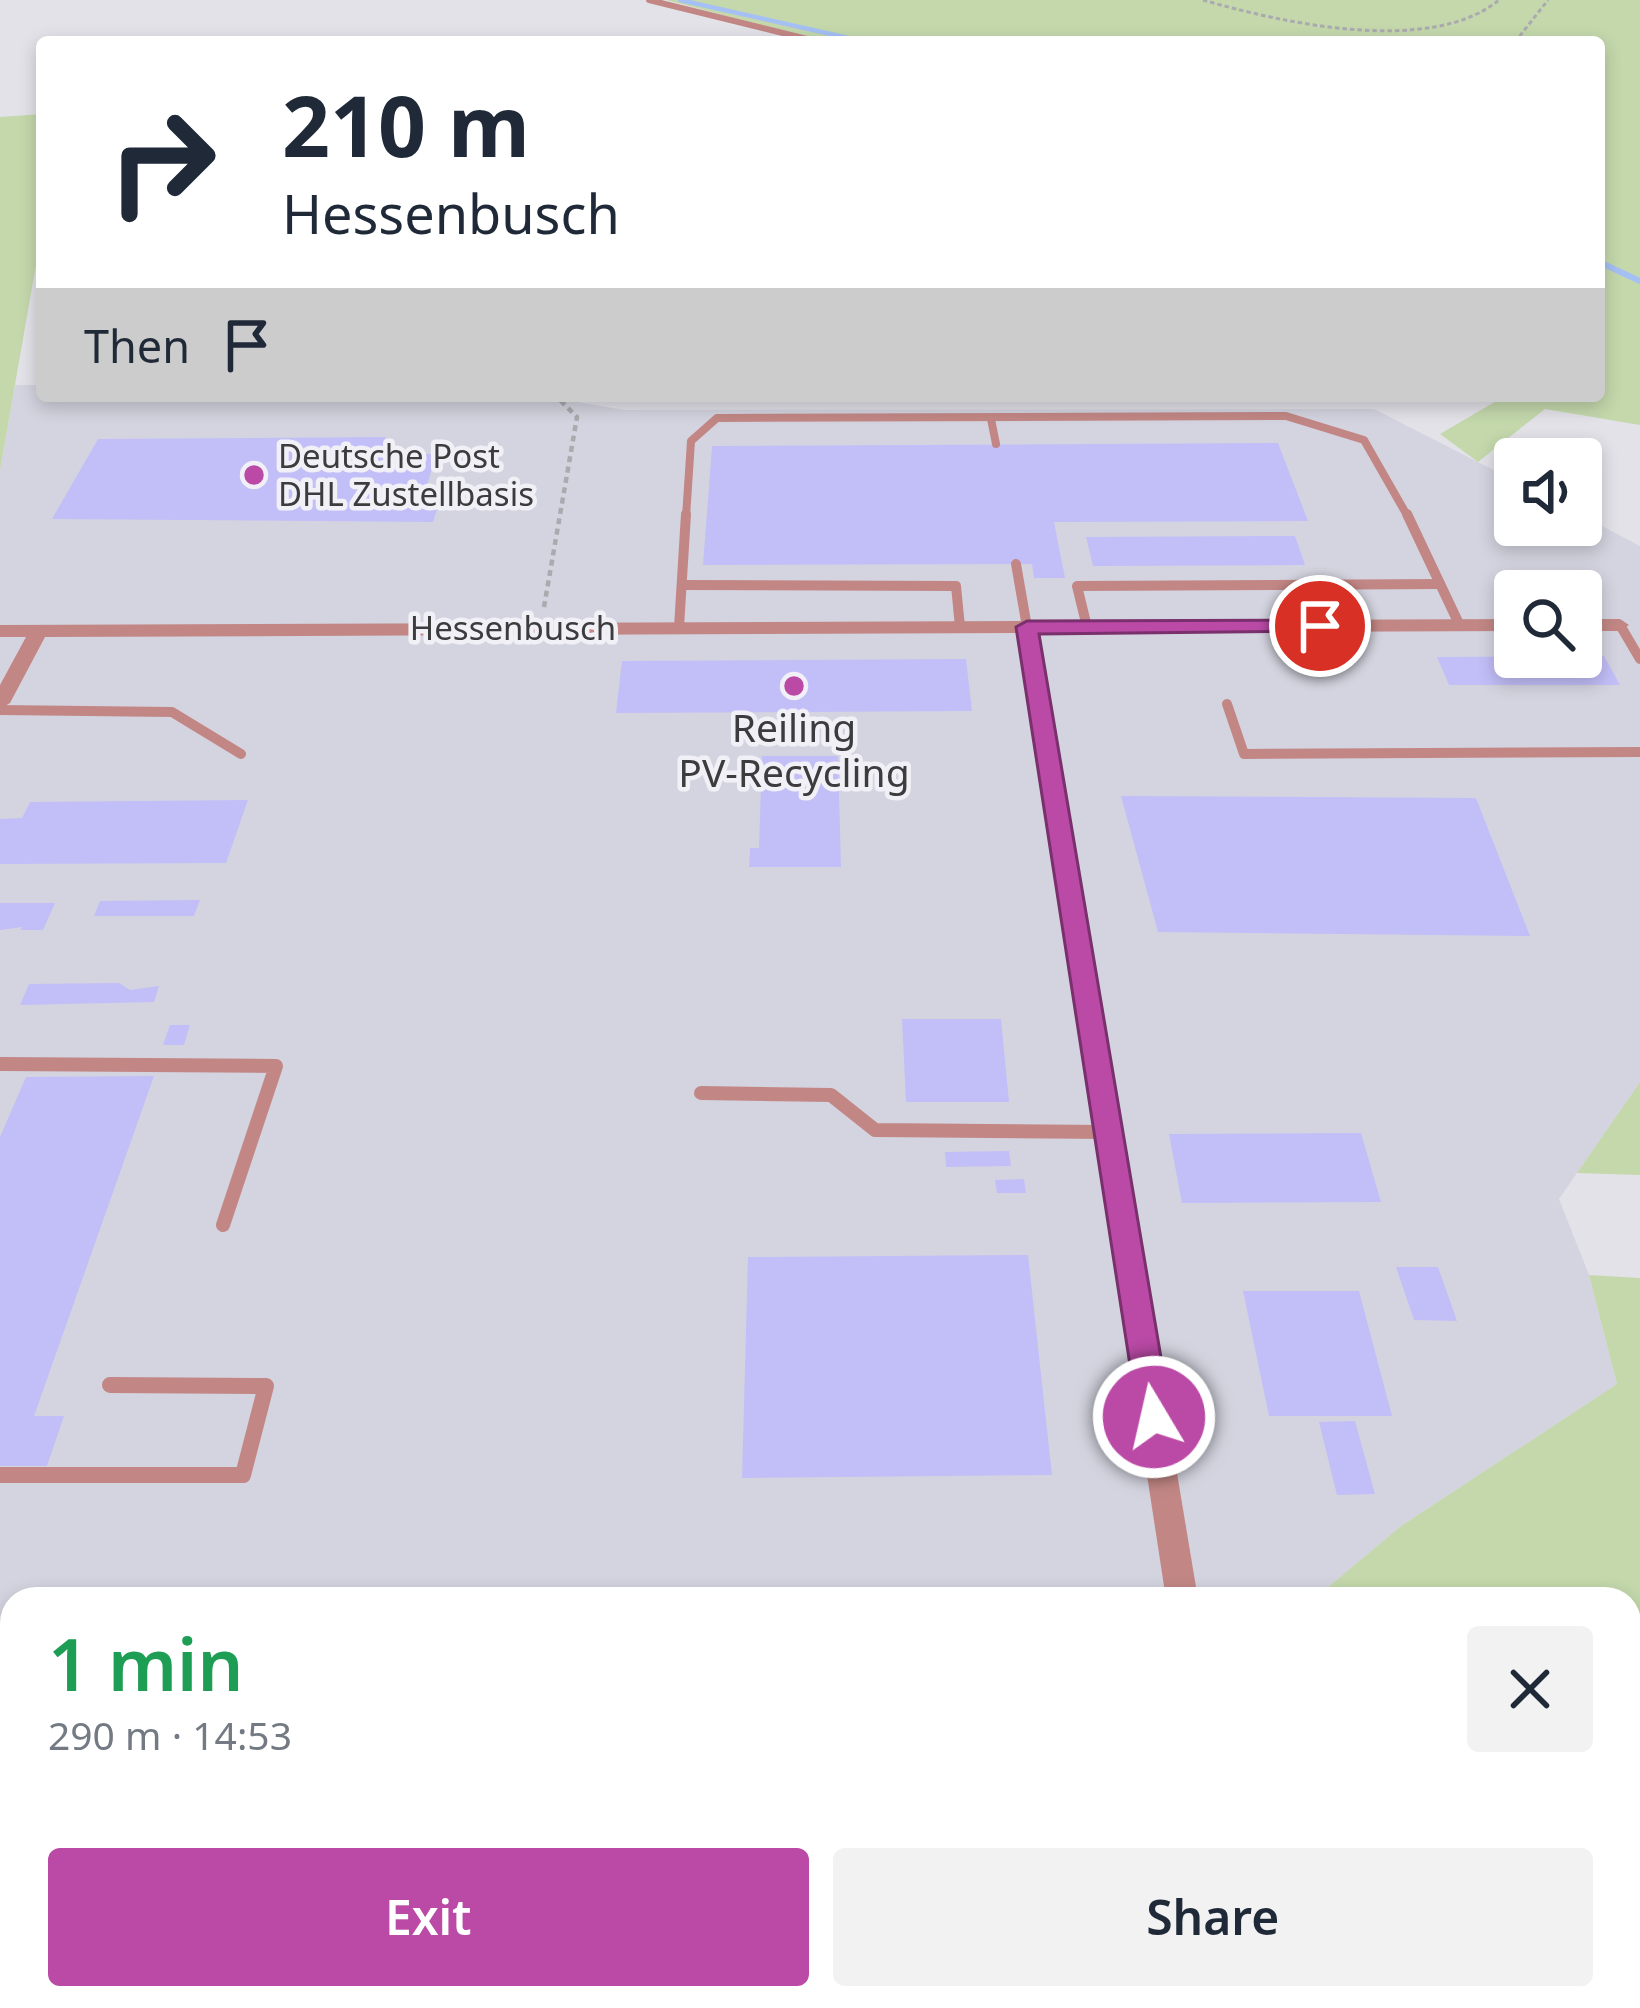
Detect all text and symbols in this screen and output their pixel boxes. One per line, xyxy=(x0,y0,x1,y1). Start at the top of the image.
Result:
text: 210 m xyxy=(282,67,530,182)
icon: right xyxy=(84,84,240,240)
text: Hessenbusch xyxy=(282,176,620,250)
icon: arrive xyxy=(214,312,280,378)
text: Then xyxy=(84,315,190,376)
place label: Deutsche Post DHL Zustellbasis xyxy=(278,433,534,516)
map controls xyxy=(1494,438,1602,678)
button: sound xyxy=(1494,438,1602,546)
marker: Deutsche Post DHL Zustellbasis xyxy=(241,462,267,488)
button: search xyxy=(1494,570,1602,678)
pin xyxy=(1269,575,1371,677)
icon: arrive xyxy=(1287,593,1353,659)
street label: Hessenbusch xyxy=(410,605,616,650)
marker: Reiling PV-Recycling xyxy=(781,673,807,699)
place label: Reiling PV-Recycling xyxy=(678,700,910,798)
position arrow xyxy=(1091,1354,1217,1480)
text: 1 min xyxy=(48,1614,243,1712)
button: close xyxy=(1467,1626,1593,1752)
text: 290 m · 14:53 xyxy=(48,1708,292,1761)
button: Exit xyxy=(48,1848,809,1986)
button: Share xyxy=(833,1848,1593,1986)

